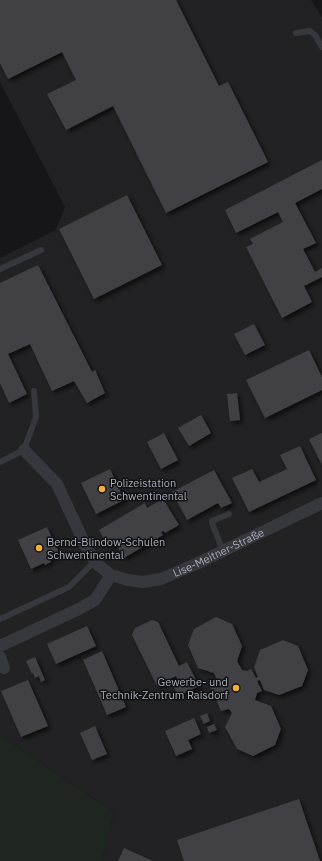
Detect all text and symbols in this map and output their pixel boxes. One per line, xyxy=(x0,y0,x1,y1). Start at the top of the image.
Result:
place label: Polizeistation Schwentinental xyxy=(110,476,187,503)
marker: Polizeistation Schwentinental xyxy=(97,484,107,494)
street label: Lise-Meitner-Straße xyxy=(171,525,266,580)
place label: Bernd-Blindow-Schulen Schwentinental xyxy=(47,535,165,562)
marker: Bernd-Blindow-Schulen Schwentinental xyxy=(34,543,44,553)
place label: Gewerbe- und Technik-Zentrum Raisdorf xyxy=(100,675,228,702)
marker: Gewerbe- und Technik-Zentrum Raisdorf xyxy=(231,683,241,693)

